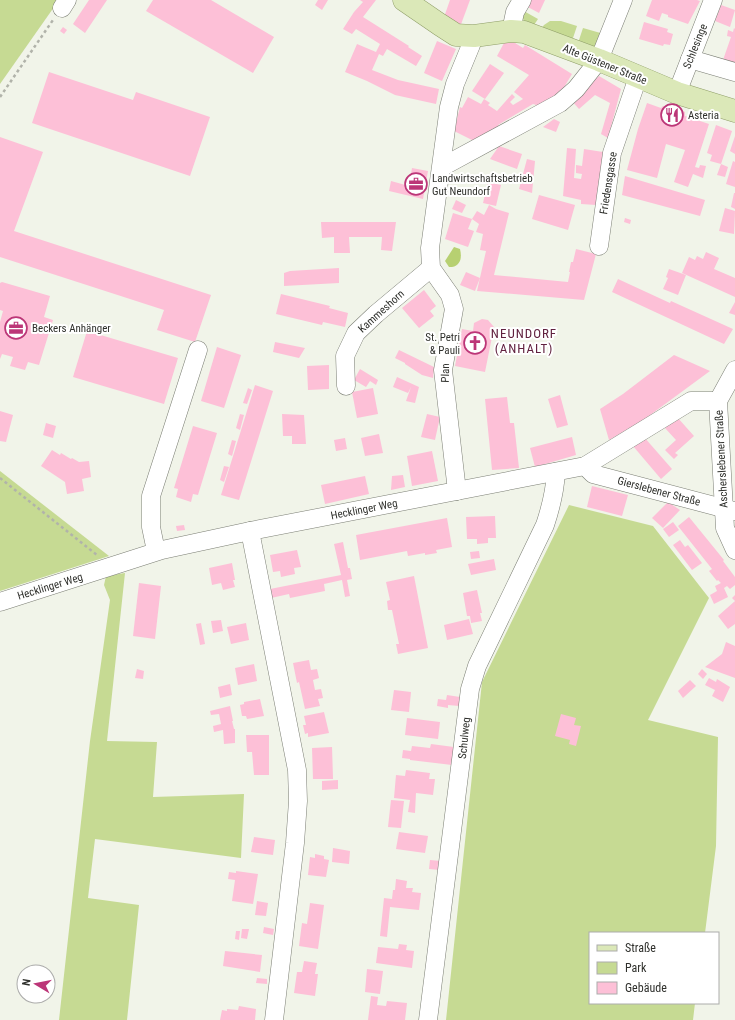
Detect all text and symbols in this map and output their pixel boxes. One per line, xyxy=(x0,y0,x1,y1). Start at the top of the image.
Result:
street label: Schlesinge xyxy=(681,22,710,71)
street label: Alte Güstener Straße xyxy=(561,42,649,87)
restaurant icon: Asteria xyxy=(659,102,685,128)
place label: Asteria xyxy=(688,109,719,122)
street label: Friedensgasse xyxy=(597,151,620,215)
office icon: Landwirtschaftsbetrieb Gut Neundorf xyxy=(403,171,429,197)
place label: Landwirtschaftsbetrieb Gut Neundorf xyxy=(432,172,533,198)
street label: Kammeshorn xyxy=(356,287,407,335)
office icon: Beckers Anhänger xyxy=(3,315,29,341)
place label: Beckers Anhänger xyxy=(32,322,111,335)
district label: NEUNDORF (ANHALT) xyxy=(491,326,557,356)
church icon: St. Petri & Pauli xyxy=(462,330,488,356)
place label: St. Petri & Pauli xyxy=(425,331,460,357)
street label: Plan xyxy=(439,363,452,383)
street label: Ascherslebener Straße xyxy=(712,410,731,508)
street label: Gierslebener Straße xyxy=(616,474,702,509)
street label: Hecklinger Weg xyxy=(330,497,399,522)
street label: Hecklinger Weg xyxy=(16,570,84,603)
street label: Schulweg xyxy=(456,717,473,759)
legend xyxy=(589,932,719,1004)
text: Straße xyxy=(625,941,656,955)
text: Park xyxy=(625,961,647,975)
north arrow xyxy=(16,964,56,1004)
text: N xyxy=(20,978,34,987)
text: Gebäude xyxy=(625,981,667,995)

